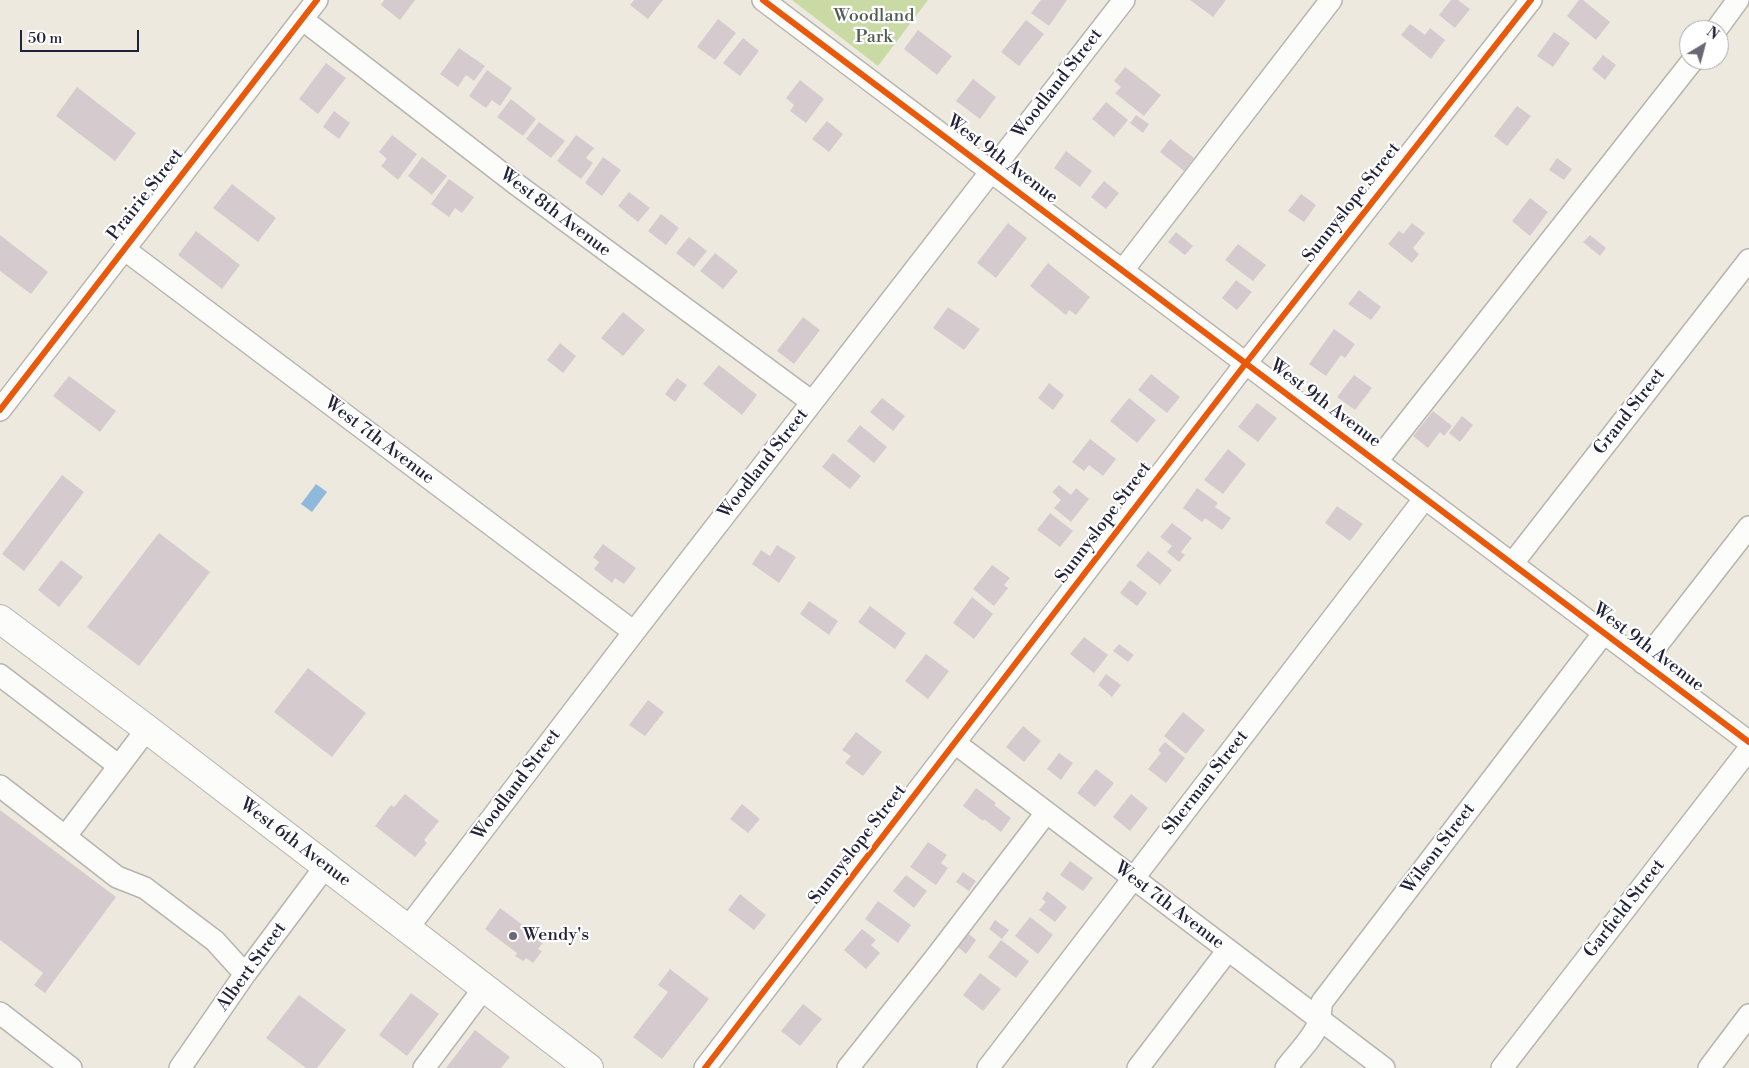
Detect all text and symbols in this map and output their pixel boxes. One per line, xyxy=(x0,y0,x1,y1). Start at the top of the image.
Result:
park label: Woodland Park xyxy=(834,6,914,48)
scale bar xyxy=(22,20,141,52)
north arrow xyxy=(1679,20,1729,70)
text: N xyxy=(1703,23,1722,44)
street label: Woodland Street xyxy=(1008,25,1108,143)
text: 50 m xyxy=(28,29,62,48)
street label: West 9th Avenue xyxy=(942,111,1062,209)
street label: Sunnyslope Street xyxy=(1299,139,1405,267)
street label: Prairie Street xyxy=(103,145,189,245)
street label: West 8th Avenue xyxy=(495,164,615,262)
street label: West 9th Avenue xyxy=(1265,355,1385,453)
street label: Grand Street xyxy=(1590,365,1670,459)
street label: West 7th Avenue xyxy=(320,393,438,489)
street label: Woodland Street xyxy=(714,405,814,523)
street label: Sunnyslope Street xyxy=(1051,458,1157,588)
street label: West 9th Avenue xyxy=(1588,599,1708,697)
street label: Woodland Street xyxy=(468,725,566,845)
street label: Sherman Street xyxy=(1159,727,1253,839)
street label: Sunnyslope Street xyxy=(805,781,911,909)
street label: West 6th Avenue xyxy=(235,794,355,892)
street label: Wilson Street xyxy=(1398,799,1480,899)
street label: Garfield Street xyxy=(1580,856,1670,962)
street label: West 7th Avenue xyxy=(1110,858,1228,954)
street label: Albert Street xyxy=(213,918,291,1016)
place label: Wendy's xyxy=(523,925,589,947)
marker: Wendy's xyxy=(507,930,519,942)

